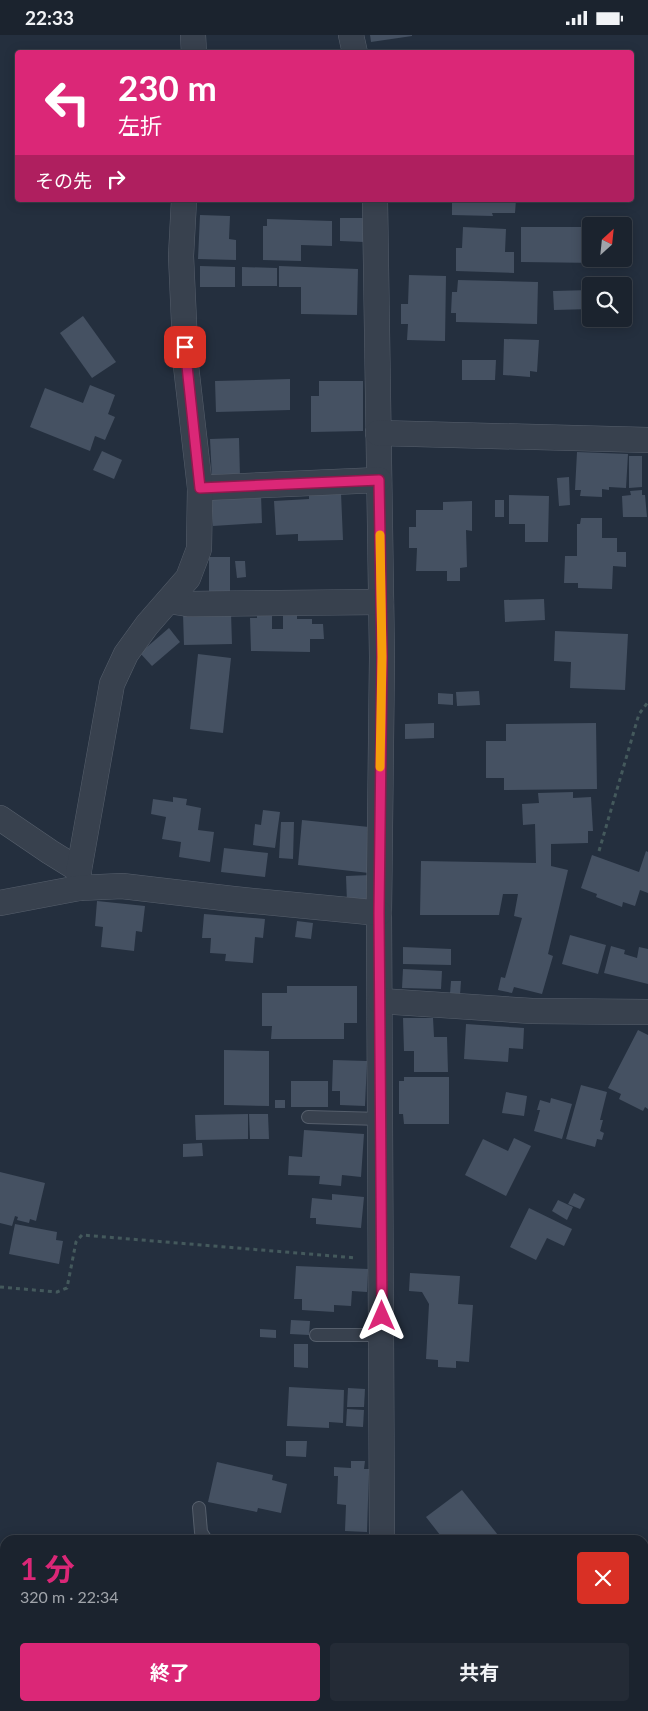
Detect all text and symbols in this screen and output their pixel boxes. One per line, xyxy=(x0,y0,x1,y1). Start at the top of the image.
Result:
text: 22:33 xyxy=(25,6,74,29)
text: 230 m xyxy=(118,66,217,108)
icon: left xyxy=(35,70,100,135)
text: 左折 xyxy=(118,112,162,139)
icon: right xyxy=(102,165,130,193)
text: その先 xyxy=(35,169,92,192)
north arrow xyxy=(582,217,632,267)
map controls xyxy=(582,217,632,327)
button: search xyxy=(582,277,632,327)
pin xyxy=(164,326,206,368)
icon: arrive xyxy=(171,333,199,361)
position arrow xyxy=(355,1289,407,1341)
text: 1 分 xyxy=(20,1550,75,1586)
button: close xyxy=(577,1552,629,1604)
text: 320 m · 22:34 xyxy=(20,1587,119,1606)
button: 終了 xyxy=(20,1643,320,1701)
button: 共有 xyxy=(330,1643,629,1701)

